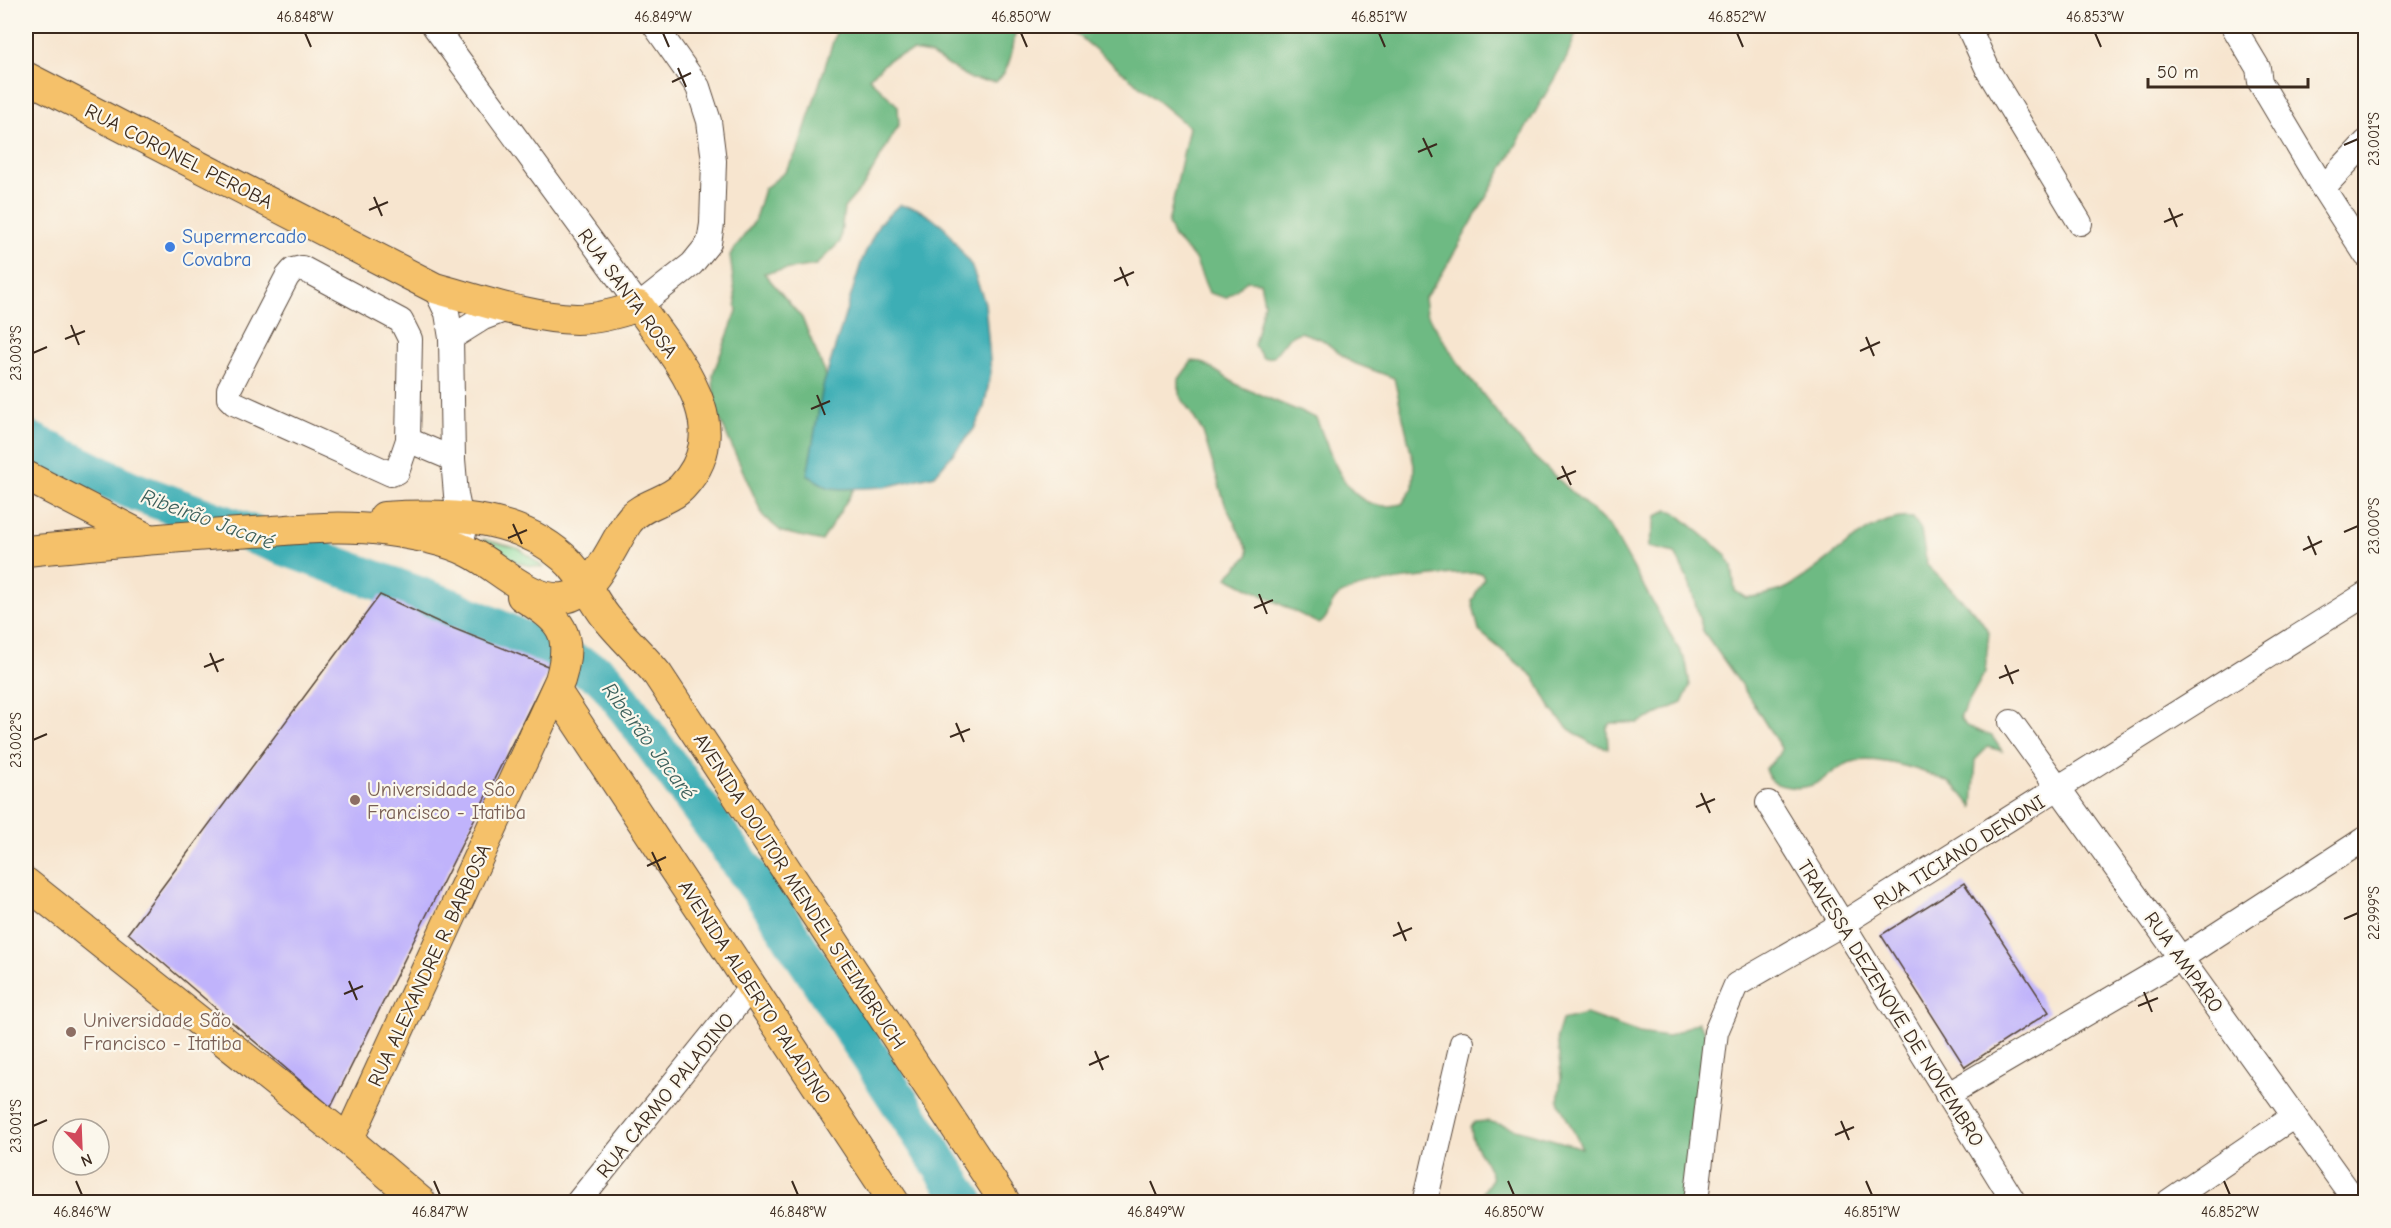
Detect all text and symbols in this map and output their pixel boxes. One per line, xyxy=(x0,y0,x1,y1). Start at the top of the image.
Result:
text: 46.848°W xyxy=(276,8,334,26)
text: 46.849°W xyxy=(634,8,692,26)
text: 46.850°W xyxy=(991,8,1051,26)
text: 46.851°W xyxy=(1351,8,1407,26)
text: 46.852°W xyxy=(1708,8,1766,26)
text: 46.853°W xyxy=(2066,8,2124,26)
scale bar xyxy=(2148,51,2308,89)
text: 50 m xyxy=(2157,62,2199,83)
street label: RUA CORONEL PEROBA xyxy=(81,99,277,214)
text: 23.001°S xyxy=(2365,112,2383,166)
street label: RUA SANTA ROSA xyxy=(573,224,682,363)
place label: Supermercado Covabra xyxy=(182,225,307,271)
marker: Supermercado Covabra xyxy=(163,240,177,254)
text: 23.003°S xyxy=(7,325,25,381)
water label: Ribeirão Jacaré xyxy=(138,484,278,554)
text: 23.000°S xyxy=(2365,497,2383,555)
water label: Ribeirão Jacaré xyxy=(597,678,701,804)
text: 23.002°S xyxy=(7,712,25,768)
street label: AVENIDA DOUTOR MENDEL STEIMBRUCH xyxy=(689,729,910,1053)
place label: Universidade Sâo Francisco - Itatiba xyxy=(367,778,526,824)
street label: RUA TICIANO DENONI xyxy=(1869,790,2049,915)
marker: Universidade Sâo Francisco - Itatiba xyxy=(348,793,362,807)
street label: RUA ALEXANDRE R. BARBOSA xyxy=(363,840,496,1090)
street label: TRAVESSA DEZENOVE DE NOVEMBRO xyxy=(1792,856,1989,1151)
street label: AVENIDA ALBERTO PALADINO xyxy=(674,876,836,1108)
text: 22.999°S xyxy=(2365,886,2383,940)
street label: RUA AMPARO xyxy=(2139,907,2228,1017)
street label: RUA CARMO PALADINO xyxy=(592,1008,739,1182)
place label: Universidade São Francisco - Itatiba xyxy=(83,1009,242,1055)
marker: Universidade São Francisco - Itatiba xyxy=(64,1025,78,1039)
text: 23.001°S xyxy=(7,1099,25,1153)
north arrow xyxy=(51,1117,111,1177)
text: N xyxy=(78,1150,95,1170)
text: 46.846°W xyxy=(53,1203,111,1221)
text: 46.847°W xyxy=(412,1203,468,1221)
text: 46.848°W xyxy=(769,1203,827,1221)
text: 46.849°W xyxy=(1127,1203,1185,1221)
text: 46.850°W xyxy=(1484,1203,1544,1221)
text: 46.851°W xyxy=(1844,1203,1900,1221)
text: 46.852°W xyxy=(2201,1203,2259,1221)

